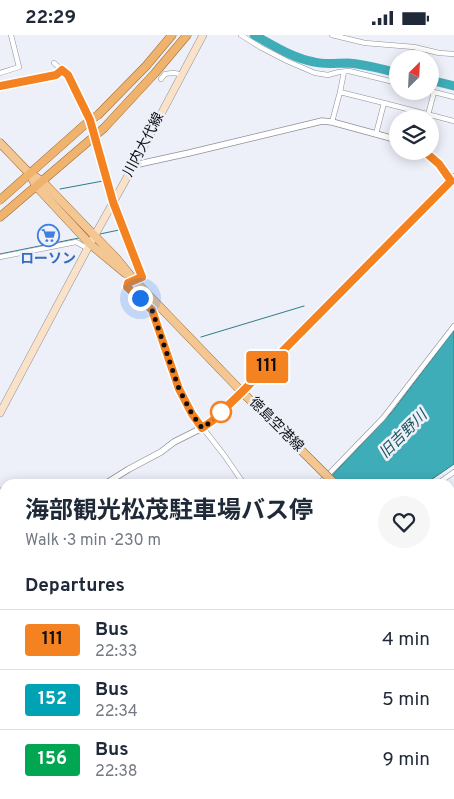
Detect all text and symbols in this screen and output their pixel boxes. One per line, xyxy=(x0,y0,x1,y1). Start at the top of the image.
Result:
text: 22:29 xyxy=(25,6,76,30)
north arrow xyxy=(389,50,439,100)
map controls xyxy=(389,50,439,160)
street label: 川内大代線 xyxy=(119,110,168,180)
button: layers xyxy=(389,110,439,160)
supermarket icon: ローソン xyxy=(36,224,60,248)
place label: ローソン xyxy=(20,251,76,268)
your location xyxy=(128,286,153,311)
line badge: 111 xyxy=(238,351,296,383)
text: 111 xyxy=(256,355,278,378)
street label: 徳島空港線 xyxy=(245,394,307,456)
unlabelled marker xyxy=(210,401,232,423)
water label: 旧吉野川 xyxy=(376,406,433,463)
button: heart xyxy=(378,496,430,548)
text: 海部観光松茂駐車場バス停 xyxy=(25,497,313,527)
text: Walk · 3 min · 230 m xyxy=(25,531,161,551)
text: Departures xyxy=(25,574,125,598)
text: Bus xyxy=(95,618,129,642)
text: 111 xyxy=(42,628,63,651)
text: 4 min xyxy=(382,628,430,652)
text: 22:33 xyxy=(95,642,137,662)
text: Bus xyxy=(95,678,129,702)
text: 152 xyxy=(38,688,67,711)
text: 5 min xyxy=(382,688,430,712)
text: 22:34 xyxy=(95,702,138,722)
text: Bus xyxy=(95,738,129,762)
text: 156 xyxy=(38,748,67,771)
text: 9 min xyxy=(383,748,430,772)
text: 22:38 xyxy=(95,762,138,782)

